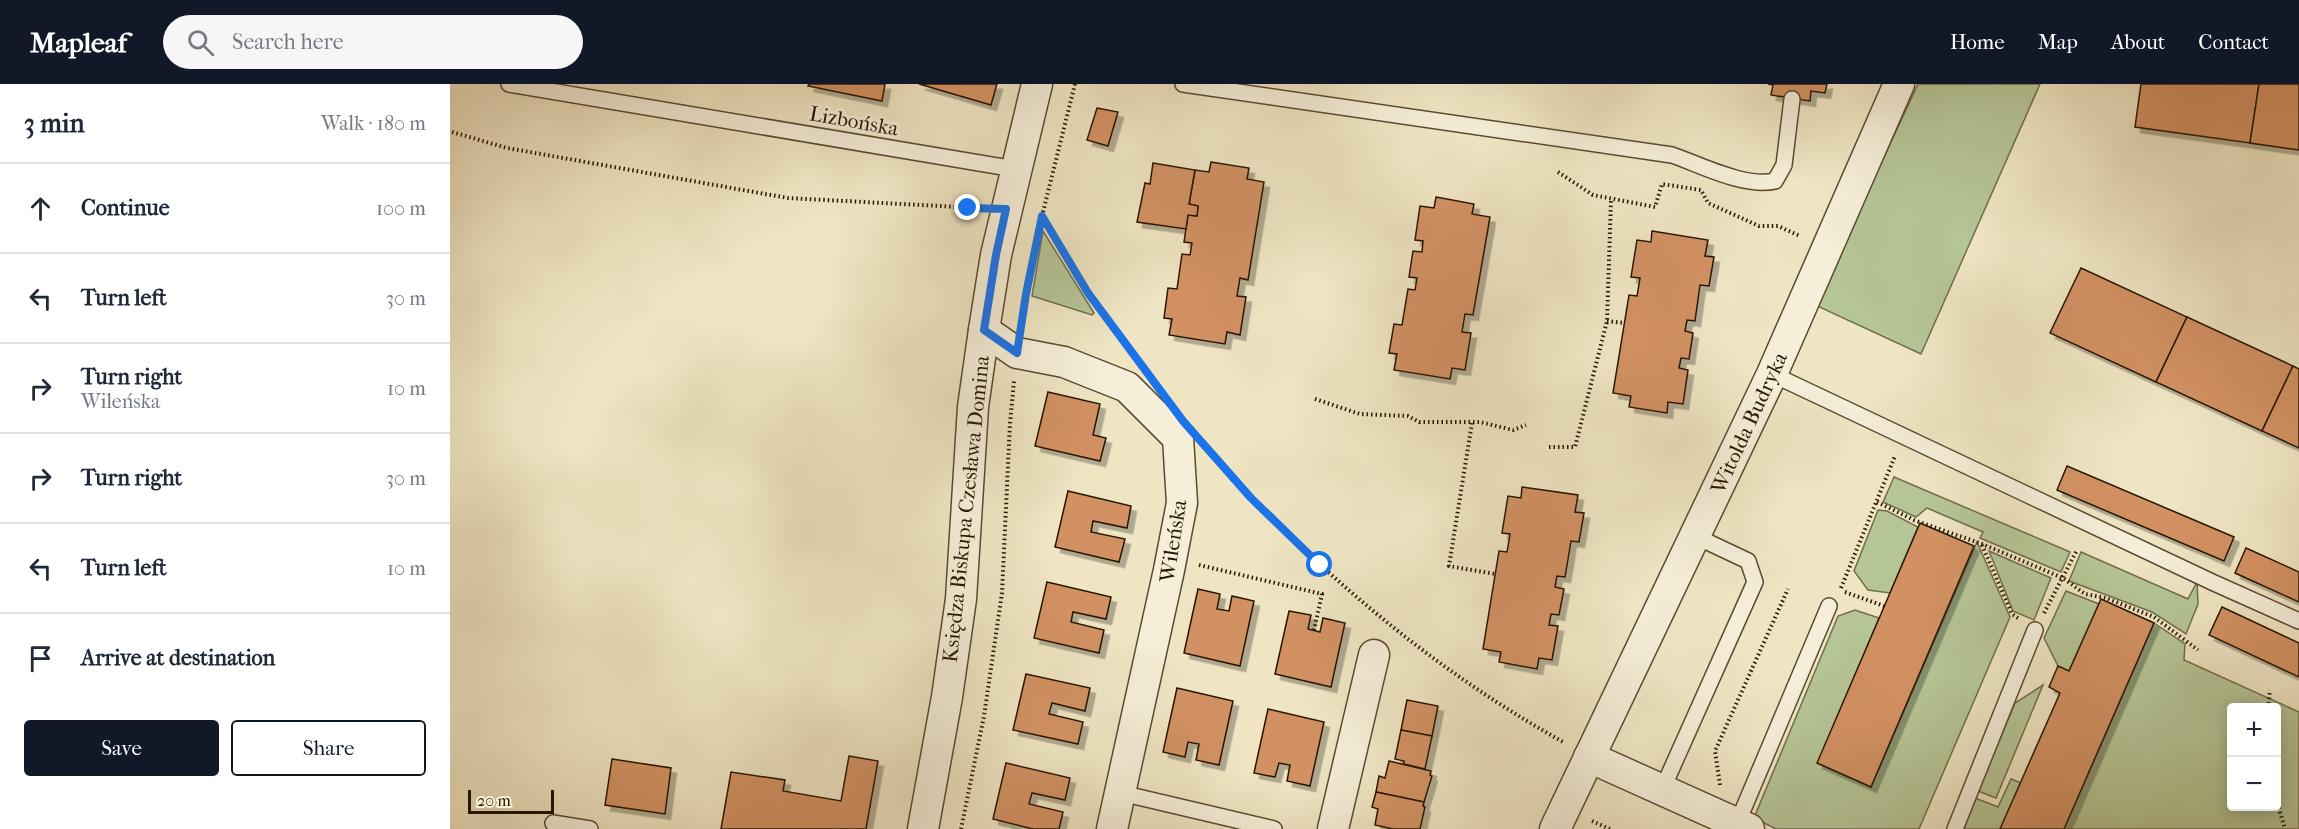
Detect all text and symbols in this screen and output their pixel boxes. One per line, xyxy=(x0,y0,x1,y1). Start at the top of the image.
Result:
search box xyxy=(163,15,583,69)
text: Mapleaf xyxy=(30,26,127,59)
icon: search xyxy=(184,26,217,59)
text: Search here xyxy=(232,29,344,55)
text: Home xyxy=(1950,30,2005,54)
text: Map xyxy=(2038,30,2078,54)
text: About xyxy=(2111,30,2165,54)
text: Contact xyxy=(2198,30,2269,54)
street label: Lizbońska xyxy=(808,101,901,141)
text: 3 min xyxy=(24,108,85,139)
text: Walk · 180 m xyxy=(321,112,426,135)
icon: ahead xyxy=(24,192,57,225)
route end xyxy=(954,194,980,220)
text: Continue xyxy=(81,195,170,221)
text: 100 m xyxy=(376,197,426,220)
icon: left xyxy=(24,282,57,315)
text: Turn left xyxy=(81,285,167,311)
text: 30 m xyxy=(386,287,426,310)
street label: Witolda Budryka xyxy=(1705,348,1792,498)
street label: Księdza Biskupa Czesława Domina xyxy=(938,354,994,664)
text: Turn right xyxy=(81,364,182,390)
icon: right xyxy=(24,372,57,405)
text: 10 m xyxy=(387,377,426,400)
text: Wileńska xyxy=(81,390,160,413)
icon: right xyxy=(24,462,57,495)
text: Turn right xyxy=(81,465,182,491)
text: 30 m xyxy=(386,467,426,490)
street label: Wileńska xyxy=(1154,498,1191,585)
route start xyxy=(1306,551,1332,577)
icon: left xyxy=(24,552,57,585)
text: Turn left xyxy=(81,555,167,581)
text: 10 m xyxy=(387,557,426,580)
icon: arrive xyxy=(24,642,57,675)
text: Arrive at destination xyxy=(81,645,275,671)
map controls xyxy=(2227,703,2281,811)
button: + xyxy=(2227,703,2281,757)
button: Save xyxy=(24,720,219,776)
button: Share xyxy=(231,720,426,776)
button: − xyxy=(2227,757,2281,811)
scale bar xyxy=(468,787,554,814)
text: 20 m xyxy=(477,791,511,810)

